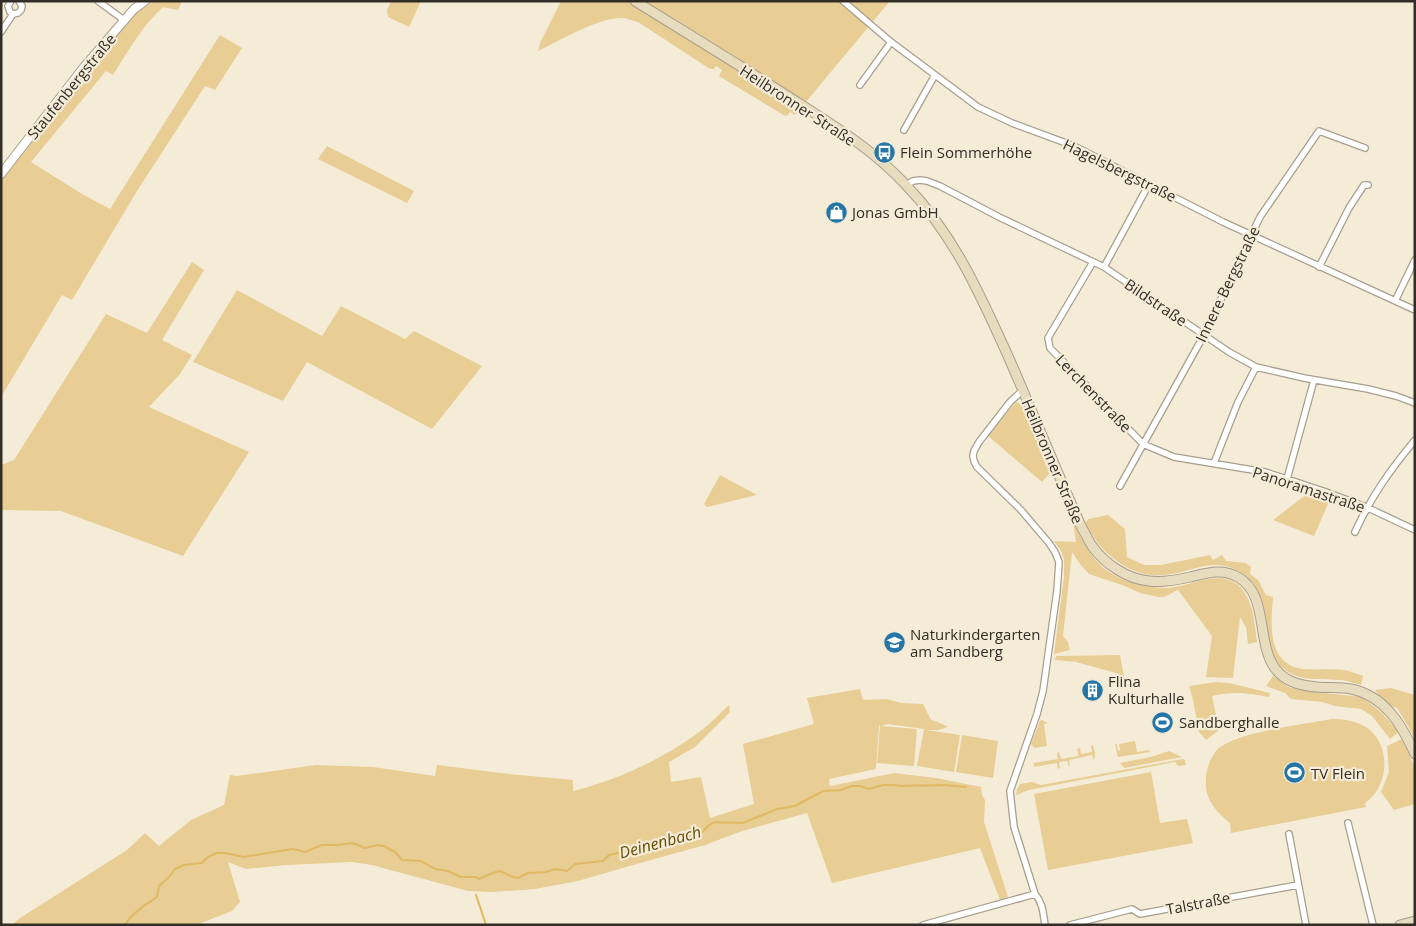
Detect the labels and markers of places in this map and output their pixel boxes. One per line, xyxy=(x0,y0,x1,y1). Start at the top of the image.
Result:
bus stop icon: Flein Sommerhöhe xyxy=(872,140,896,164)
place label: Flein Sommerhöhe xyxy=(900,142,1032,162)
shop icon: Jonas GmbH xyxy=(824,200,848,224)
place label: Jonas GmbH xyxy=(850,202,939,222)
place label: Naturkindergarten am Sandberg xyxy=(910,624,1040,661)
school or university icon: Naturkindergarten am Sandberg xyxy=(882,631,906,655)
place label: Flina Kulturhalle xyxy=(1108,671,1184,708)
building icon: Flina Kulturhalle xyxy=(1080,678,1104,702)
sports icon: Sandberghalle xyxy=(1151,710,1175,734)
place label: Sandberghalle xyxy=(1179,712,1279,732)
sports icon: TV Flein xyxy=(1283,761,1307,785)
place label: TV Flein xyxy=(1311,763,1365,783)

